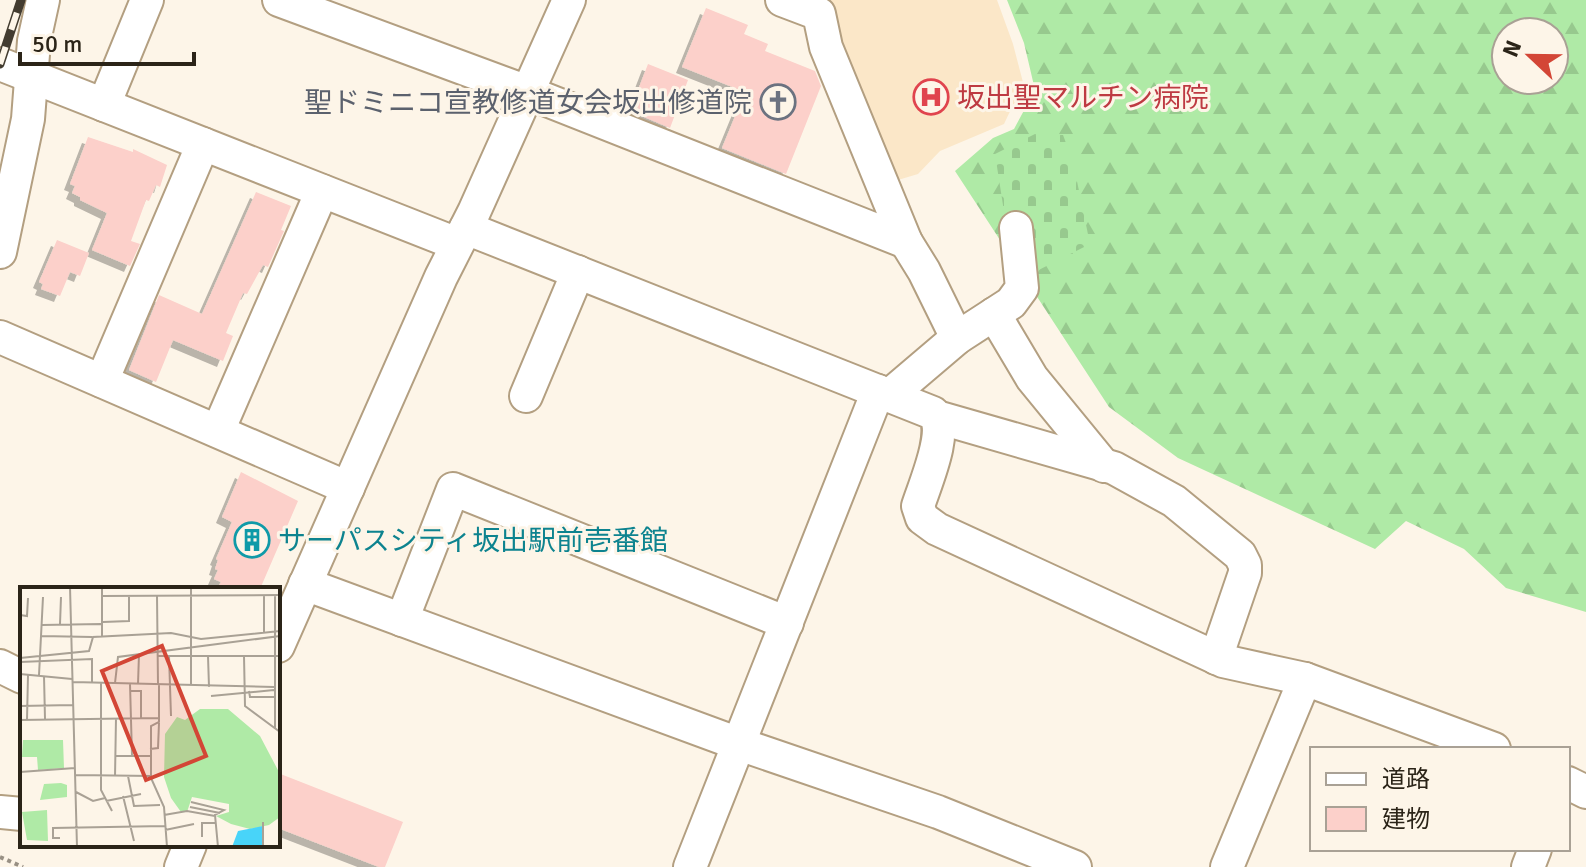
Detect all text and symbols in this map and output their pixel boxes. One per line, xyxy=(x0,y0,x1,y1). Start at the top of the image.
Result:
scale bar xyxy=(20,16,194,66)
north arrow xyxy=(1490,16,1570,96)
text: 50 m xyxy=(32,29,82,59)
text: N xyxy=(1497,37,1527,61)
hospital icon: 坂出聖マルチン病院 xyxy=(912,78,950,116)
place label: 坂出聖マルチン病院 xyxy=(957,81,1209,115)
church icon: 聖ドミニコ宣教修道女会坂出修道院 xyxy=(759,83,797,121)
place label: 聖ドミニコ宣教修道女会坂出修道院 xyxy=(304,86,752,120)
building icon: サーパスシティ坂出駅前壱番館 xyxy=(233,521,271,559)
place label: サーパスシティ坂出駅前壱番館 xyxy=(278,524,668,558)
inset map xyxy=(20,587,280,847)
legend xyxy=(1310,747,1570,851)
text: 道路 xyxy=(1382,764,1430,794)
text: 建物 xyxy=(1382,804,1430,834)

